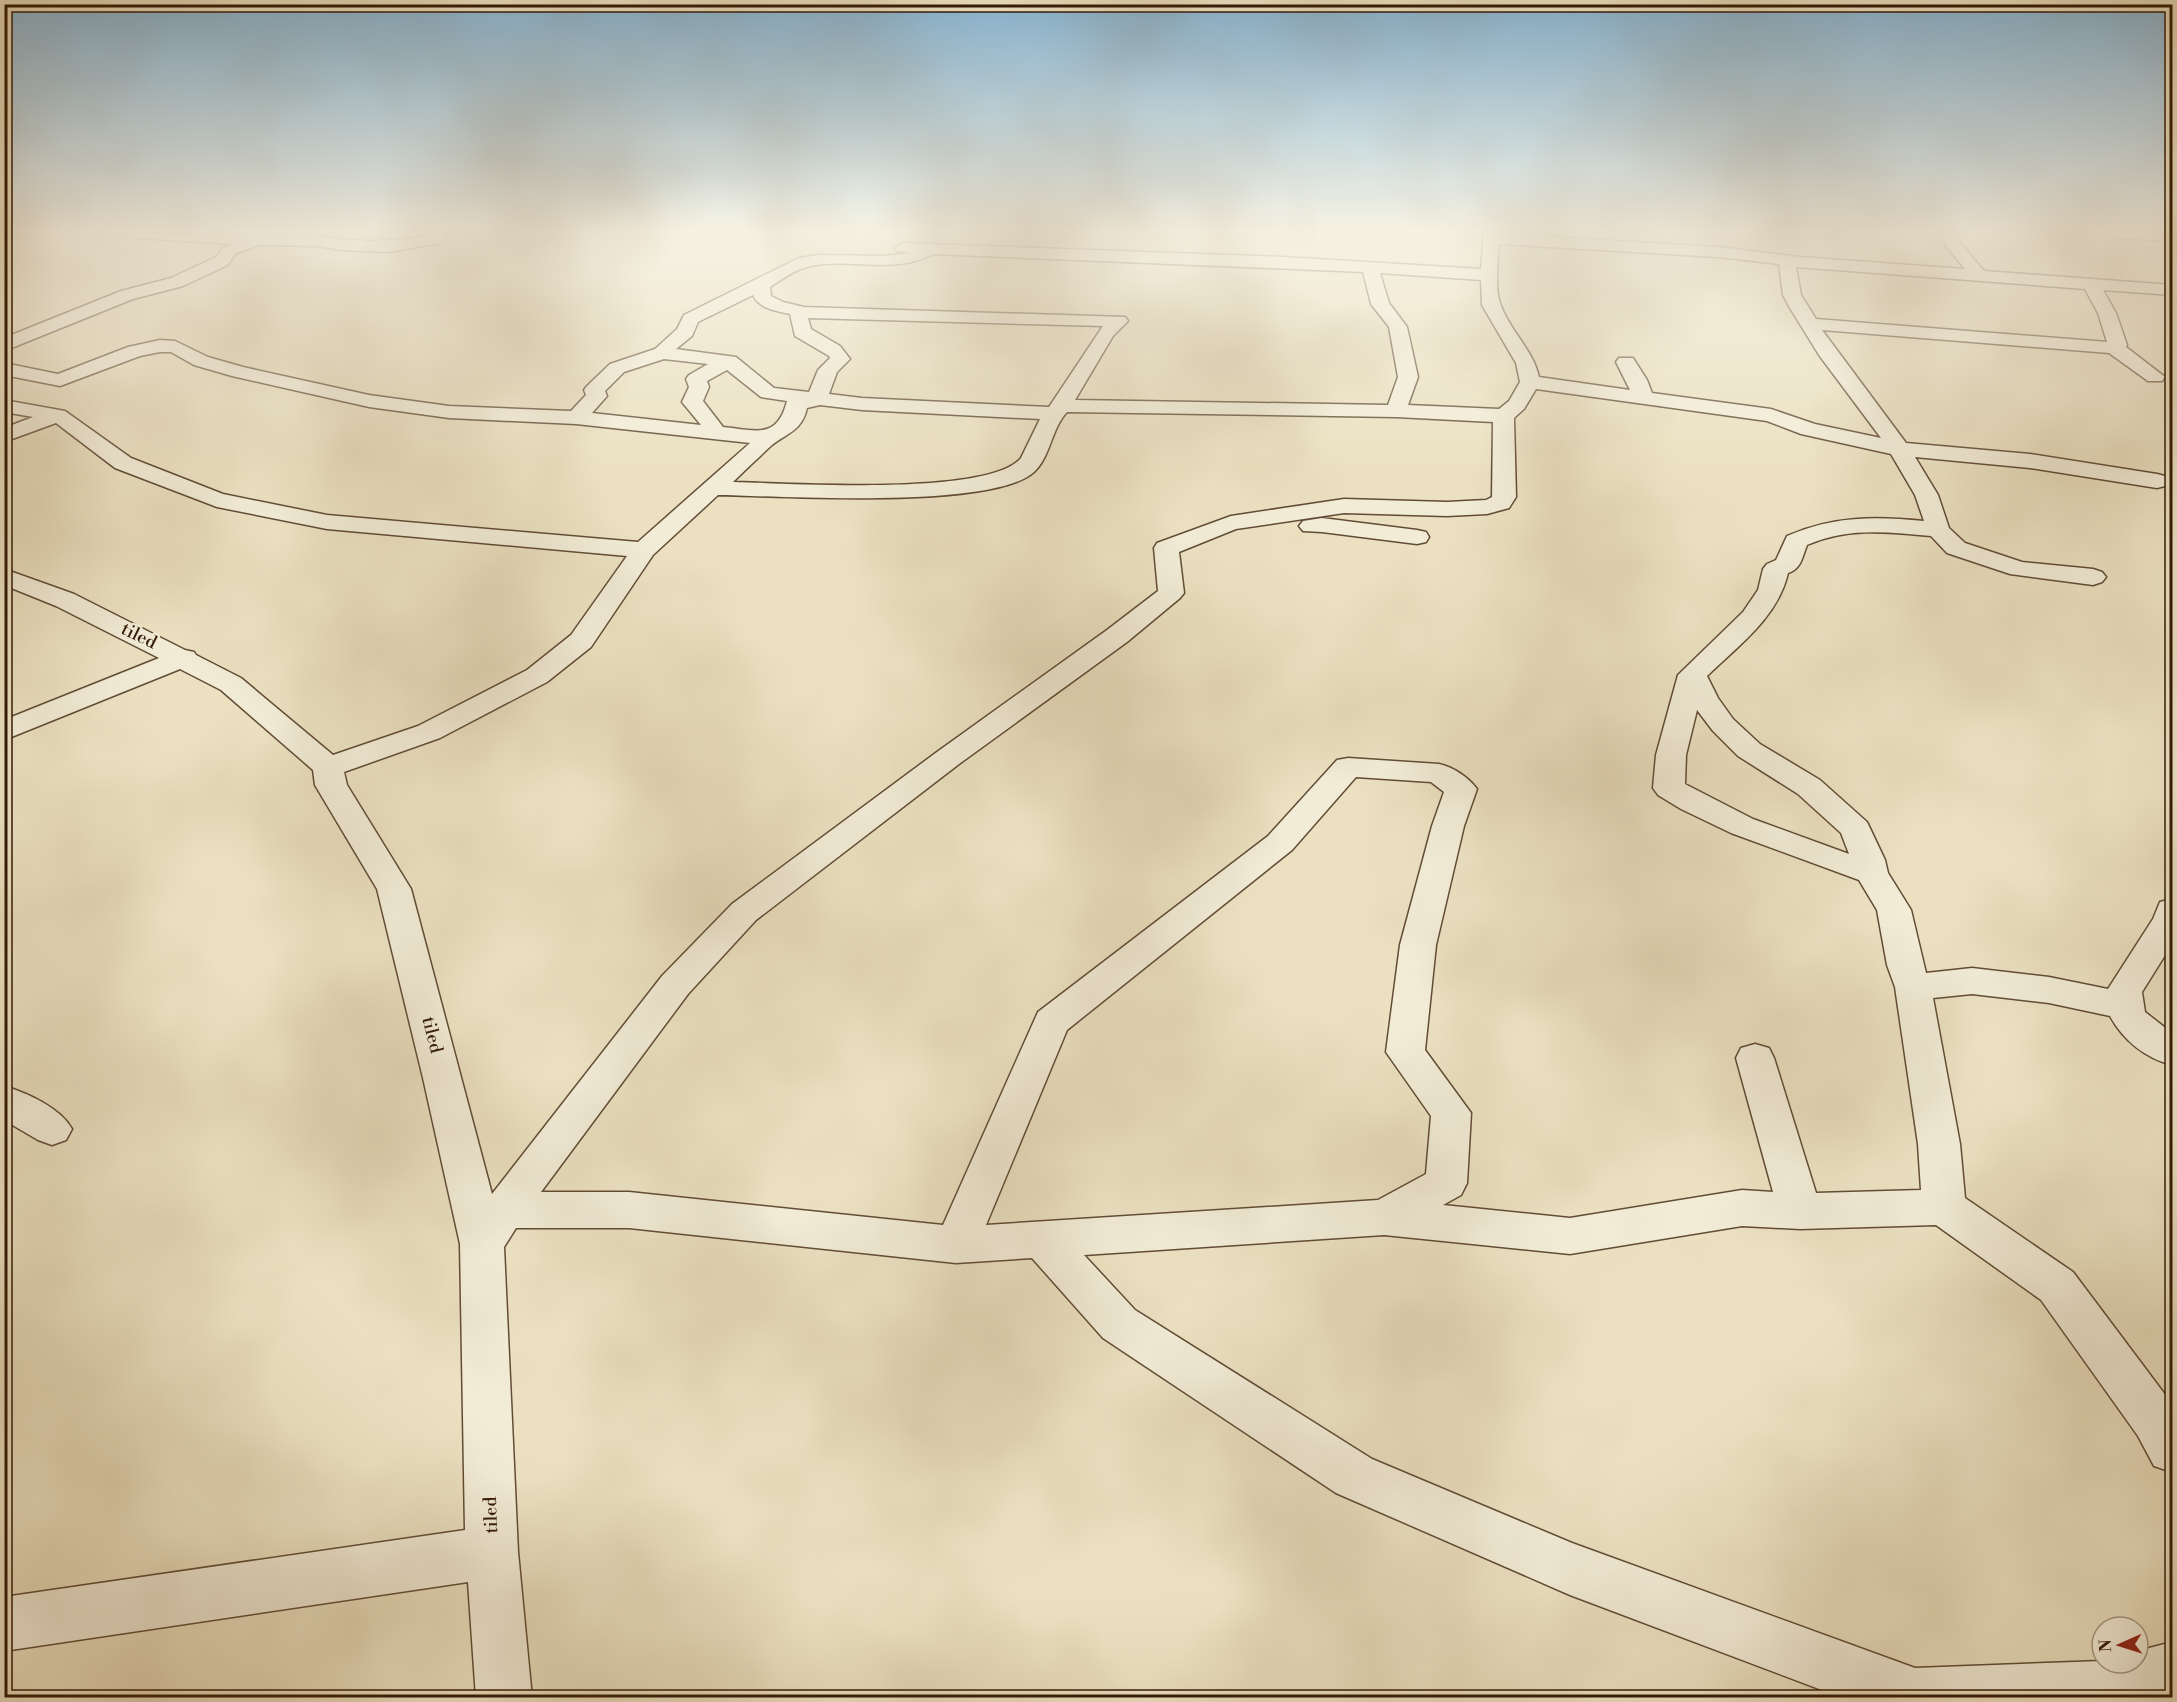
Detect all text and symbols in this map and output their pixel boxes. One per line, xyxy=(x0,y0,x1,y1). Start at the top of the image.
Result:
street label: tiled xyxy=(117,618,161,655)
street label: tiled xyxy=(416,1014,448,1056)
street label: tiled xyxy=(479,1495,503,1534)
north arrow xyxy=(2090,1615,2150,1675)
text: N xyxy=(2096,1639,2116,1653)

